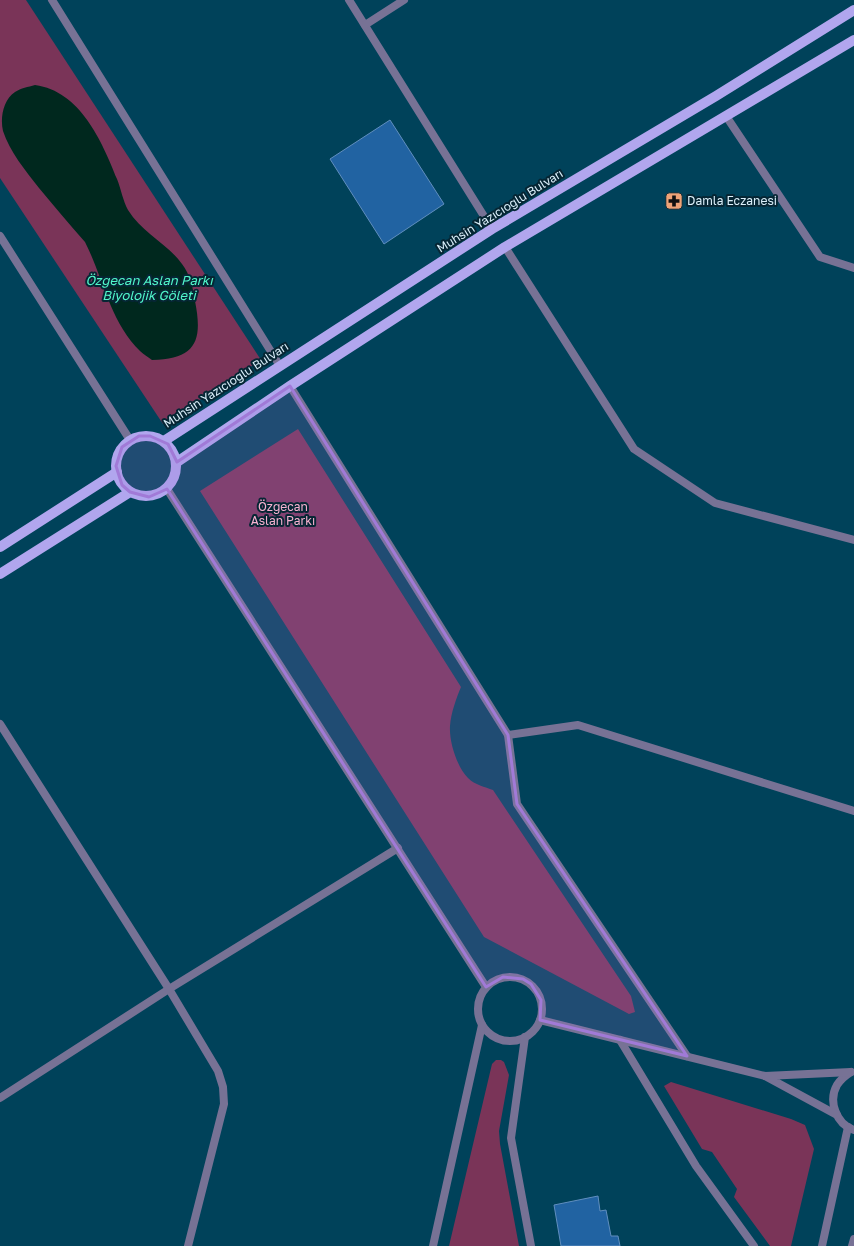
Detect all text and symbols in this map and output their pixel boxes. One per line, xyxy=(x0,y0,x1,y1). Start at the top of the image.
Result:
street label: Muhsin Yazıcıoğlu Bulvarı xyxy=(434,165,566,256)
pharmacy icon: Damla Eczanesi xyxy=(664,191,684,211)
place label: Damla Eczanesi xyxy=(687,193,777,208)
water label: Özgecan Aslan Parkı Biyolojik Göleti xyxy=(85,272,214,303)
street label: Muhsin Yazıcıoğlu Bulvarı xyxy=(160,338,291,431)
park label: Özgecan Aslan Parkı xyxy=(251,499,315,528)

